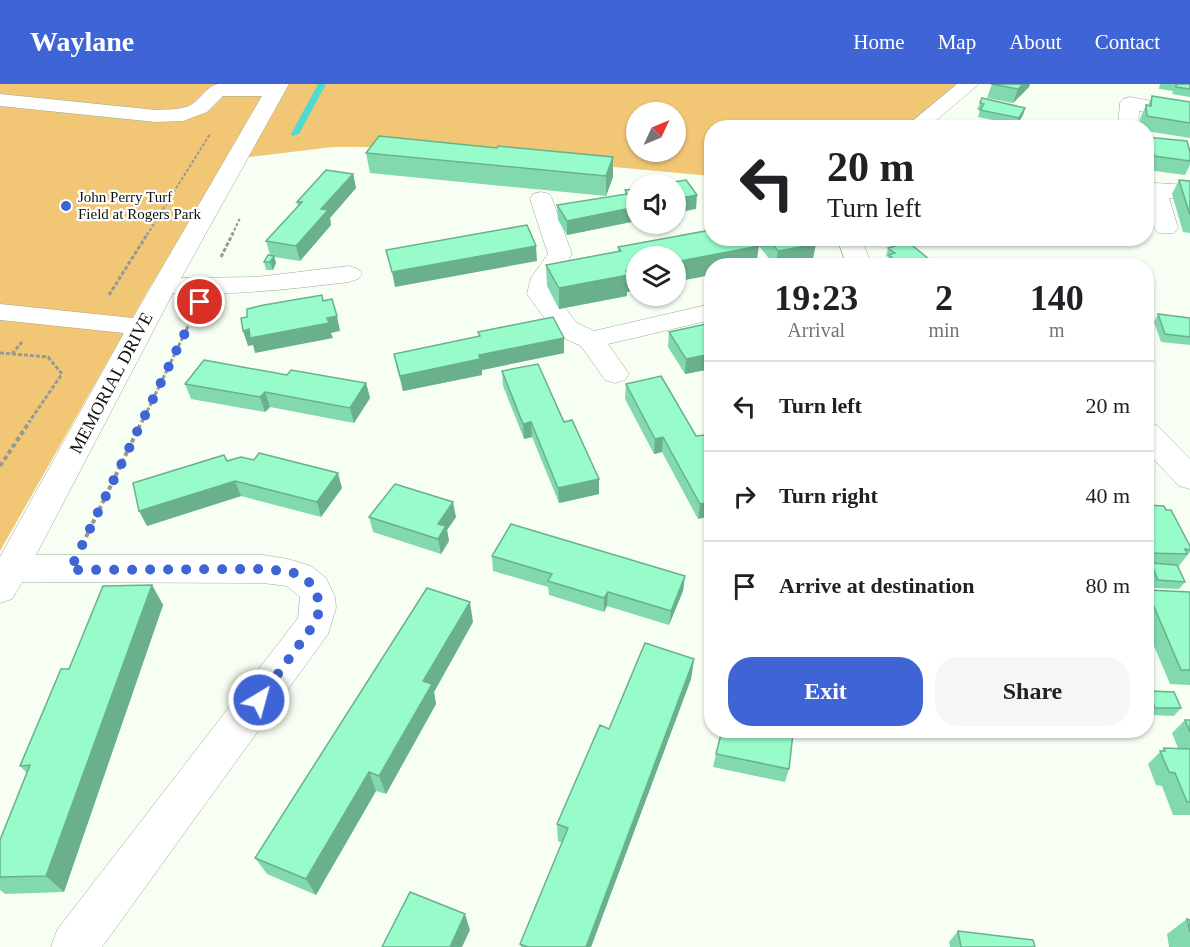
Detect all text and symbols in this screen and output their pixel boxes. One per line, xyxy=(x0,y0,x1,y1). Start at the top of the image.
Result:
text: Waylane xyxy=(30,26,134,57)
text: Home xyxy=(853,30,905,54)
text: Map xyxy=(938,30,976,54)
text: About xyxy=(1009,30,1062,54)
text: Contact xyxy=(1095,30,1160,54)
north arrow xyxy=(626,102,686,162)
map controls xyxy=(626,102,686,306)
icon: left xyxy=(728,144,806,222)
text: 20 m xyxy=(827,144,915,190)
button: sound xyxy=(626,174,686,234)
place label: John Perry Turf Field at Rogers Park xyxy=(78,189,201,222)
text: Turn left xyxy=(827,193,921,223)
marker: John Perry Turf Field at Rogers Park xyxy=(59,199,73,213)
button: layers xyxy=(626,246,686,306)
pin xyxy=(174,276,225,327)
text: 19:23 xyxy=(774,278,858,318)
text: 2 xyxy=(935,278,953,318)
text: 140 xyxy=(1030,278,1084,318)
icon: arrive xyxy=(183,285,216,318)
street label: MEMORIAL DRIVE xyxy=(65,309,157,457)
text: Arrival xyxy=(787,319,845,341)
text: min xyxy=(928,319,960,341)
text: m xyxy=(1049,319,1065,341)
icon: left xyxy=(728,390,761,423)
text: Turn left xyxy=(779,393,862,418)
text: 20 m xyxy=(1085,393,1130,418)
icon: right xyxy=(728,480,761,513)
text: Turn right xyxy=(779,483,878,508)
text: 40 m xyxy=(1085,483,1130,508)
icon: arrive xyxy=(728,570,761,603)
text: Arrive at destination xyxy=(779,573,975,598)
text: 80 m xyxy=(1085,573,1130,598)
button: Exit xyxy=(728,657,923,726)
button: Share xyxy=(935,657,1130,726)
position arrow xyxy=(227,668,291,732)

